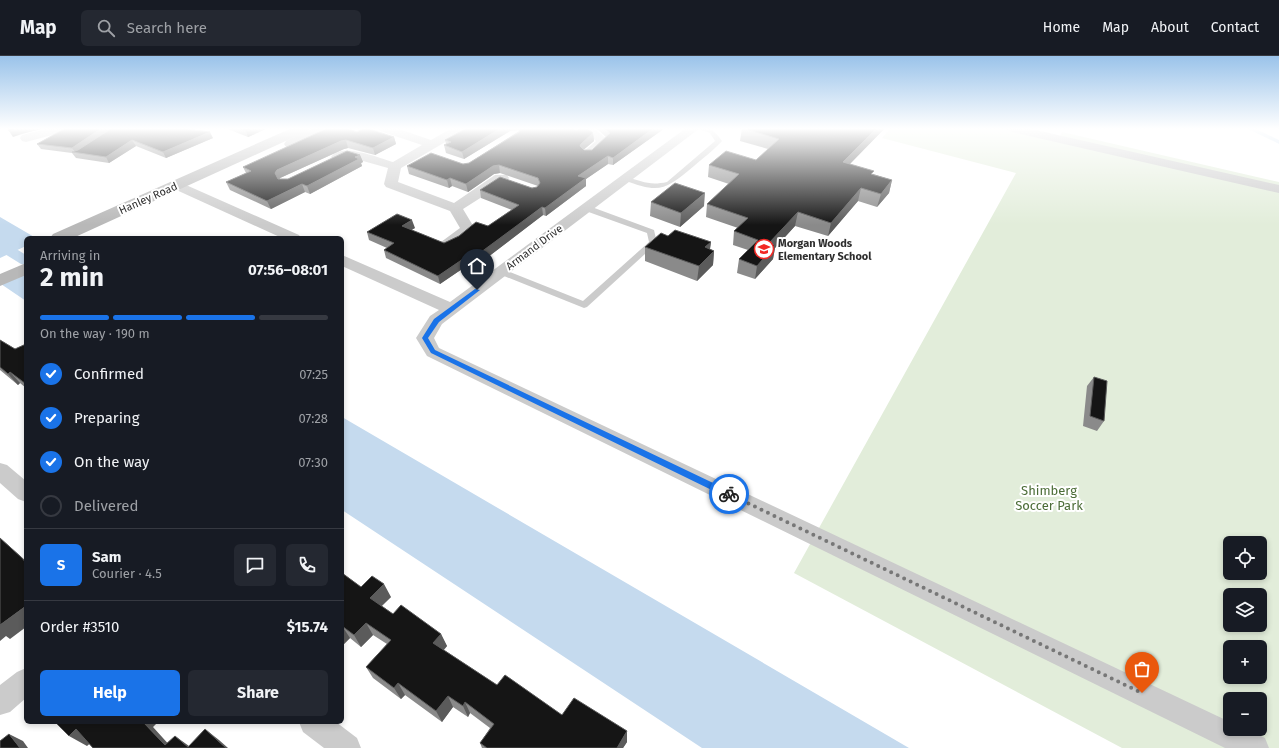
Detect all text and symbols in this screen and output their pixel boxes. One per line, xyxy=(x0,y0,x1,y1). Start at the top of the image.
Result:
search box xyxy=(81,10,361,46)
text: Map xyxy=(20,16,57,39)
icon: search xyxy=(95,17,117,39)
text: Search here xyxy=(127,19,207,37)
text: Home xyxy=(1043,19,1080,36)
text: Map xyxy=(1102,19,1129,36)
text: About xyxy=(1151,19,1189,36)
text: Contact xyxy=(1211,19,1259,36)
street label: Hanley Road xyxy=(117,180,180,217)
street label: Armand Drive xyxy=(503,222,565,273)
place label: Morgan Woods Elementary School xyxy=(778,237,872,263)
school or university icon: Morgan Woods Elementary School xyxy=(753,238,775,260)
text: Arriving in xyxy=(40,248,100,263)
pin xyxy=(460,249,494,290)
icon: home xyxy=(466,255,488,277)
text: 07:56–08:01 xyxy=(248,261,328,279)
text: 2 min xyxy=(40,262,104,293)
text: On the way · 190 m xyxy=(40,326,150,341)
icon: check xyxy=(40,363,62,385)
text: Confirmed xyxy=(74,365,144,383)
text: 07:25 xyxy=(299,367,328,382)
icon: check xyxy=(40,407,62,429)
text: Preparing xyxy=(74,409,139,427)
text: 07:28 xyxy=(299,411,328,426)
icon: check xyxy=(40,451,62,473)
text: On the way xyxy=(74,453,149,471)
text: 07:30 xyxy=(298,455,328,470)
courier xyxy=(709,474,749,514)
icon: bike xyxy=(718,483,740,505)
park label: Shimberg Soccer Park xyxy=(1015,483,1083,513)
text: Delivered xyxy=(74,497,138,515)
map controls xyxy=(1223,536,1267,736)
button: locate xyxy=(1223,536,1267,580)
button: chat xyxy=(234,544,276,586)
button: phone xyxy=(286,544,328,586)
text: Sam xyxy=(92,548,121,566)
text: S xyxy=(57,556,65,574)
text: Courier · 4.5 xyxy=(92,566,162,581)
button: layers xyxy=(1223,588,1267,632)
text: Order #3510 xyxy=(40,618,119,636)
text: $15.74 xyxy=(287,618,328,636)
button: + xyxy=(1223,640,1267,684)
pin xyxy=(1125,652,1159,693)
icon: bag xyxy=(1131,658,1153,680)
button: Help xyxy=(40,670,180,716)
button: Share xyxy=(188,670,328,716)
button: − xyxy=(1223,692,1267,736)

